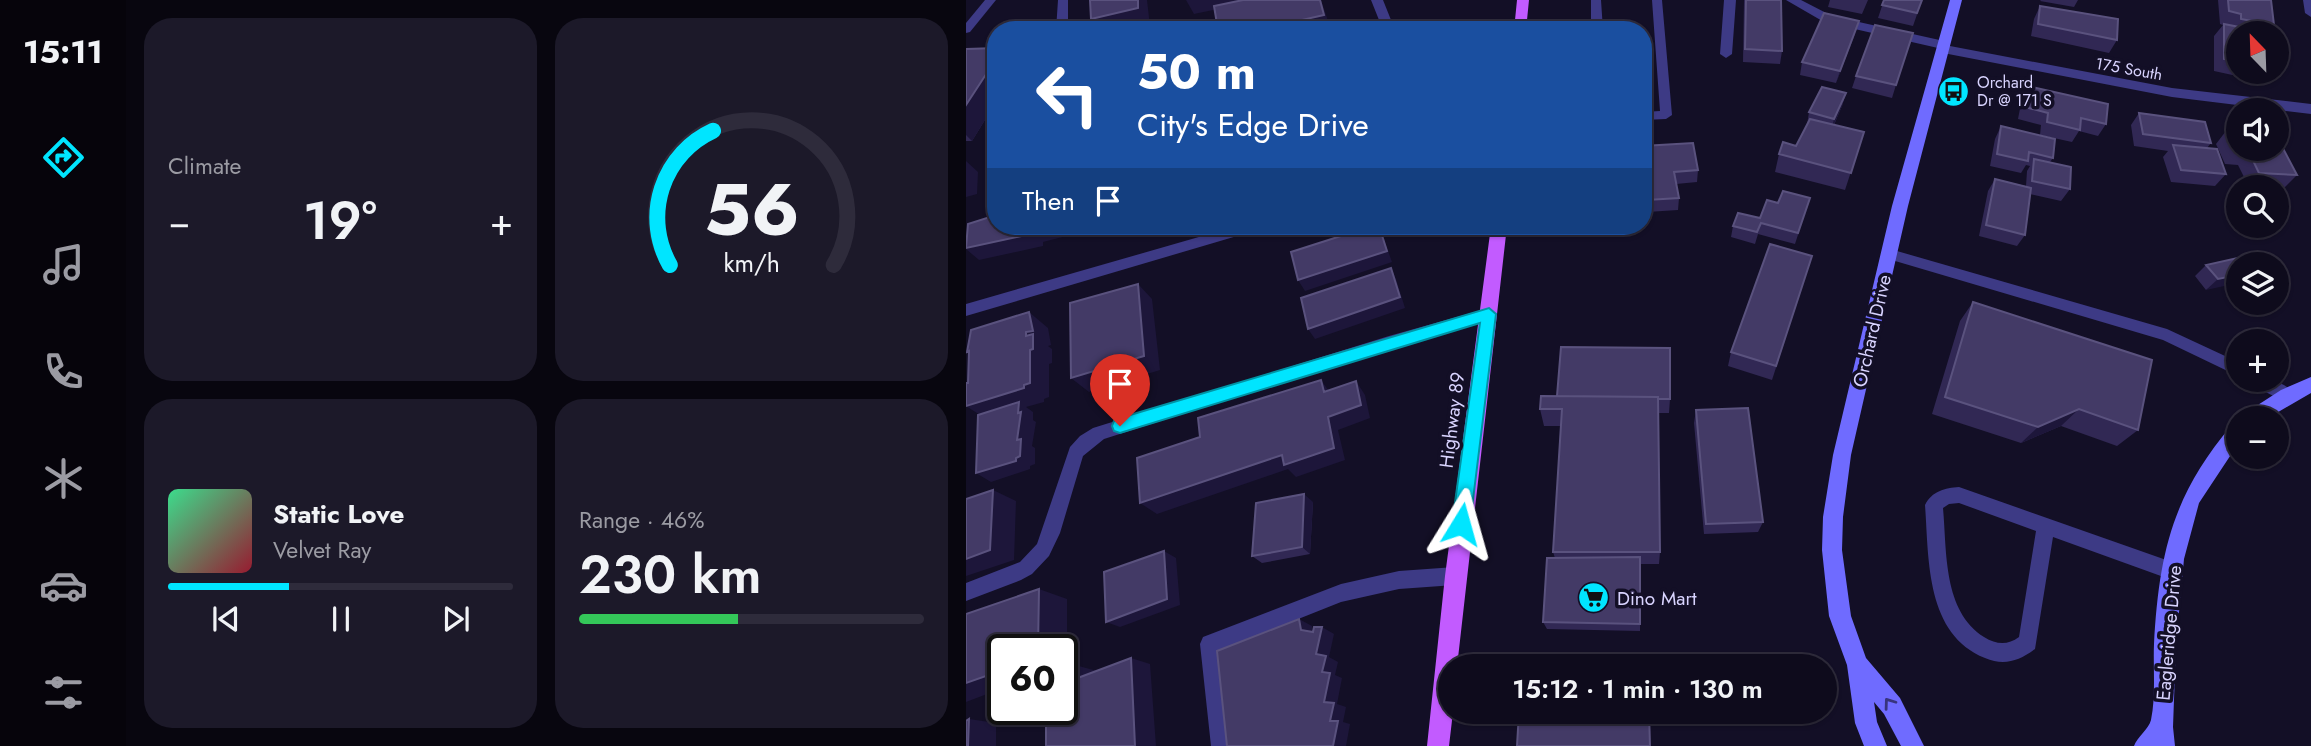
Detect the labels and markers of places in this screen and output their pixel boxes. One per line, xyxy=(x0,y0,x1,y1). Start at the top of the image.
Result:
place label: Orchard Dr @ 171 S xyxy=(1977,71,2052,112)
bus stop icon: Orchard Dr @ 171 S xyxy=(1937,74,1971,108)
pin xyxy=(1090,354,1150,426)
supermarket icon: Dino Mart xyxy=(1577,581,1611,615)
place label: Dino Mart xyxy=(1617,585,1697,612)

